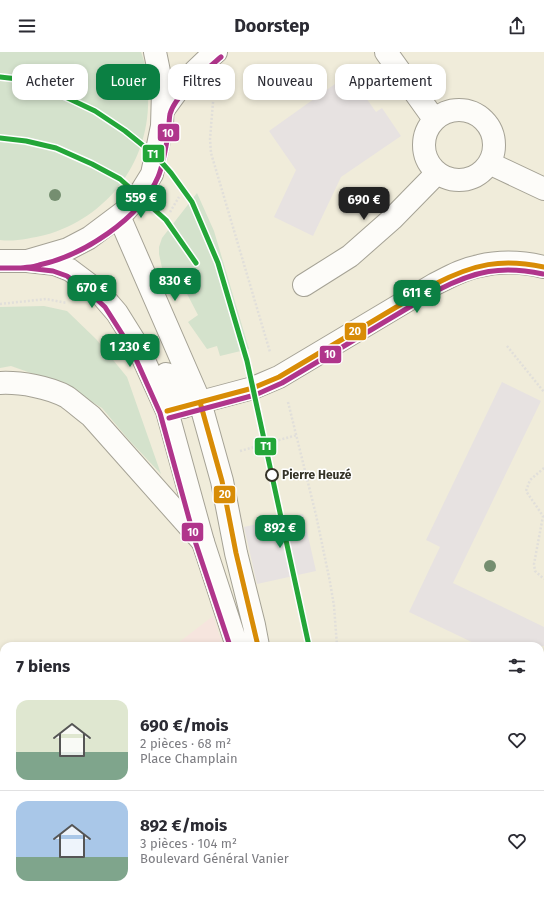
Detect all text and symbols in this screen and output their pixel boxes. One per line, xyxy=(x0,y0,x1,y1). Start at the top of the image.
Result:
icon: menu xyxy=(16,15,38,37)
text: Doorstep xyxy=(234,15,310,37)
icon: share xyxy=(506,15,528,37)
chip: Acheter xyxy=(12,64,88,100)
chip: Louer xyxy=(96,64,160,100)
chip: Filtres xyxy=(168,64,235,100)
chip: Nouveau xyxy=(243,64,327,100)
chip: Appartement xyxy=(335,64,446,100)
line badge: 10 xyxy=(157,123,180,142)
text: 10 xyxy=(162,127,174,140)
line badge: T1 xyxy=(142,144,165,163)
text: T1 xyxy=(148,148,158,161)
pin: 559 € xyxy=(113,185,169,219)
pin: 690 € xyxy=(336,187,392,221)
text: 559 € xyxy=(125,190,157,205)
text: 690 € xyxy=(348,192,380,207)
pin: 830 € xyxy=(147,268,203,302)
text: 830 € xyxy=(159,273,191,288)
pin: 670 € xyxy=(64,275,120,309)
text: 670 € xyxy=(76,280,108,295)
pin: 611 € xyxy=(389,280,445,314)
text: 611 € xyxy=(402,285,432,300)
line badge: 20 xyxy=(344,322,367,341)
text: 20 xyxy=(349,325,362,338)
pin: 1 230 € xyxy=(93,334,167,368)
text: 1 230 € xyxy=(110,339,150,354)
line badge: 10 xyxy=(319,345,342,364)
text: 10 xyxy=(324,348,336,361)
line badge: T1 xyxy=(254,437,277,456)
text: T1 xyxy=(261,440,271,453)
marker: Pierre Heuzé xyxy=(265,468,279,482)
place label: Pierre Heuzé xyxy=(282,468,352,482)
line badge: 20 xyxy=(213,485,236,504)
text: 20 xyxy=(219,488,232,501)
pin: 892 € xyxy=(252,515,308,549)
text: 892 € xyxy=(264,520,296,535)
line badge: 10 xyxy=(181,522,204,542)
text: 10 xyxy=(187,526,199,539)
icon: filters xyxy=(506,655,528,677)
text: 7 biens xyxy=(16,656,70,677)
text: 690 €/mois xyxy=(140,715,229,736)
icon: home xyxy=(48,716,96,764)
icon: heart xyxy=(506,729,528,751)
text: 2 pièces · 68 m² xyxy=(140,736,231,751)
text: Place Champlain xyxy=(140,751,238,766)
text: 892 €/mois xyxy=(140,815,227,836)
icon: home xyxy=(48,817,96,865)
icon: heart xyxy=(506,830,528,852)
text: 3 pièces · 104 m² xyxy=(140,836,237,851)
text: Boulevard Général Vanier xyxy=(140,851,289,866)

